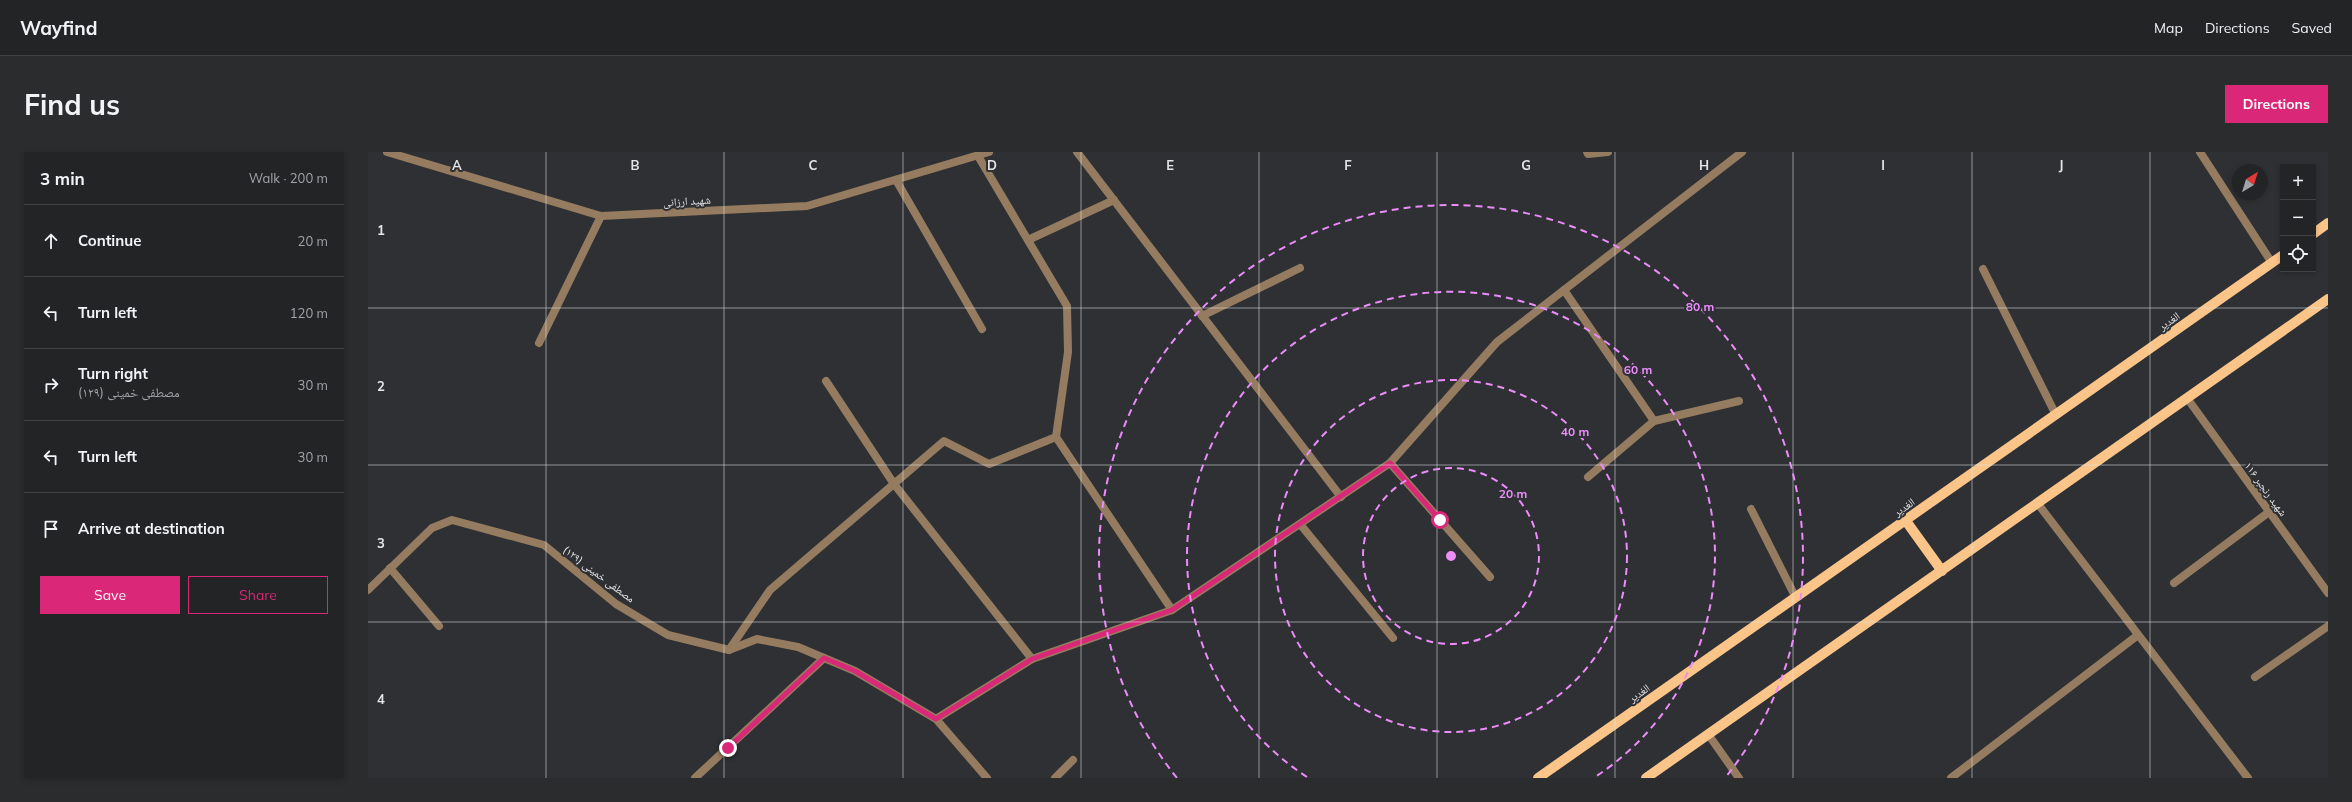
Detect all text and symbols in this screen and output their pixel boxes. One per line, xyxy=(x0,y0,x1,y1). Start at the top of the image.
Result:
text: Wayfind xyxy=(20,16,97,40)
text: Map xyxy=(2154,19,2183,37)
text: Directions xyxy=(2205,19,2270,37)
text: Saved xyxy=(2292,19,2332,37)
button: Directions xyxy=(2225,85,2328,123)
text: Find us xyxy=(24,87,120,122)
text: A xyxy=(452,157,462,173)
text: B xyxy=(631,157,640,173)
text: C xyxy=(809,157,818,173)
text: D xyxy=(987,157,997,173)
text: E xyxy=(1166,157,1174,173)
text: F xyxy=(1344,157,1352,173)
text: G xyxy=(1521,157,1531,173)
text: H xyxy=(1699,157,1709,173)
text: I xyxy=(1881,157,1885,173)
text: J xyxy=(2059,157,2063,173)
north arrow xyxy=(2232,164,2268,200)
map controls xyxy=(2280,164,2316,272)
button: + xyxy=(2280,164,2316,200)
text: 3 min xyxy=(40,168,85,189)
text: Walk · 200 m xyxy=(249,170,328,186)
street label: شهید ارزانی xyxy=(663,193,711,209)
button: − xyxy=(2280,200,2316,236)
text: 1 xyxy=(377,222,385,238)
icon: ahead xyxy=(40,230,62,252)
text: Continue xyxy=(78,231,141,250)
text: 20 m xyxy=(298,233,328,249)
button: locate xyxy=(2280,236,2316,272)
text: 80 m xyxy=(1686,299,1714,314)
icon: left xyxy=(40,302,62,324)
text: Turn left xyxy=(78,303,137,322)
text: 120 m xyxy=(290,305,328,321)
street label: الغدیر xyxy=(2155,309,2182,334)
text: 60 m xyxy=(1624,362,1652,377)
text: Turn right xyxy=(78,364,148,383)
icon: right xyxy=(40,374,62,396)
text: 30 m xyxy=(298,377,328,393)
text: 2 xyxy=(377,378,385,394)
text: مصطفی خمینی (۱۲۹) xyxy=(78,384,180,400)
text: 40 m xyxy=(1561,424,1589,439)
icon: left xyxy=(40,446,62,468)
text: Turn left xyxy=(78,447,137,466)
text: 30 m xyxy=(298,449,328,465)
street label: شهید رنجبر ۱۱۶ xyxy=(2242,459,2290,519)
text: 20 m xyxy=(1499,486,1527,501)
street label: الغدیر xyxy=(1890,495,1917,520)
route start xyxy=(1431,511,1449,529)
icon: arrive xyxy=(40,518,62,540)
text: Arrive at destination xyxy=(78,519,225,538)
text: 3 xyxy=(377,535,385,551)
street label: مصطفی خمینی (۱۲۹) xyxy=(560,542,638,606)
centre of rings xyxy=(1444,549,1458,563)
button: Save xyxy=(40,576,180,614)
button: Share xyxy=(188,576,328,614)
street label: الغدیر xyxy=(1625,681,1652,706)
text: 4 xyxy=(377,691,385,707)
route end xyxy=(719,739,737,757)

